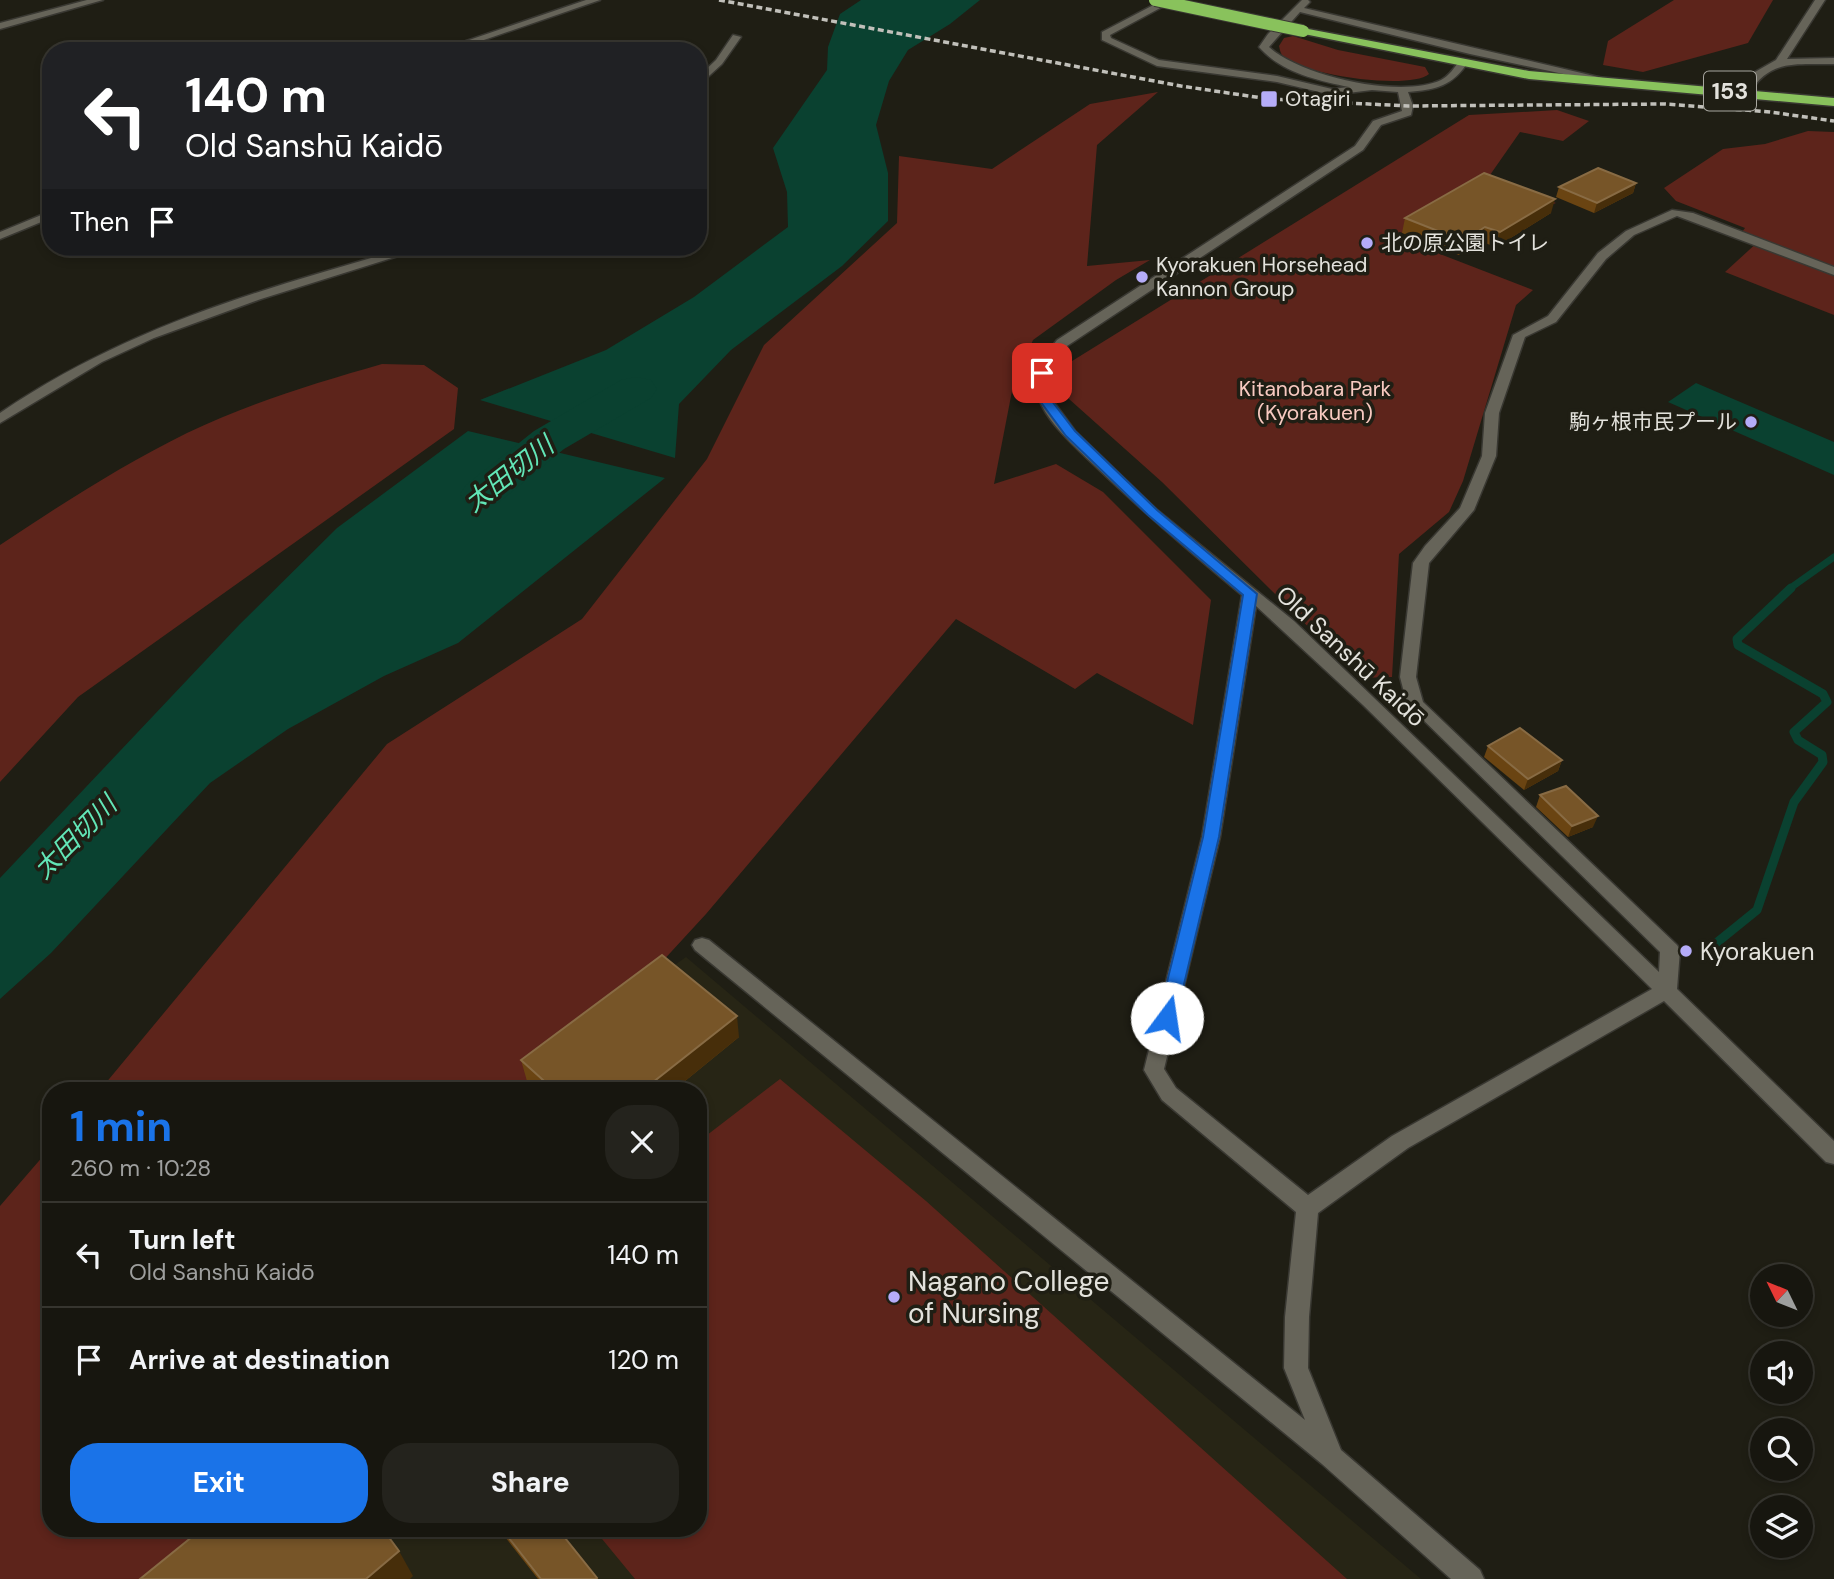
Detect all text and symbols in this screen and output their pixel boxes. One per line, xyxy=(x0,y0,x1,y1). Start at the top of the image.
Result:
text: 140 m xyxy=(185,63,327,127)
icon: left xyxy=(70,70,161,161)
road number: 153 xyxy=(1704,72,1756,110)
place label: Otagiri xyxy=(1285,85,1350,113)
marker: Otagiri xyxy=(1259,89,1279,109)
text: Old Sanshū Kaidō xyxy=(185,125,443,167)
icon: arrive xyxy=(143,203,181,241)
text: Then xyxy=(70,205,129,239)
place label: 北の原公園トイレ xyxy=(1381,229,1549,257)
marker: 北の原公園トイレ xyxy=(1359,235,1375,251)
place label: Kyorakuen Horsehead Kannon Group xyxy=(1156,251,1367,303)
marker: Kyorakuen Horsehead Kannon Group xyxy=(1134,269,1150,285)
pin xyxy=(1012,343,1072,403)
icon: arrive xyxy=(1023,354,1061,392)
park label: Kitanobara Park (Kyorakuen) xyxy=(1239,375,1392,427)
place label: 駒ヶ根市民プール xyxy=(1569,408,1737,436)
marker: 駒ヶ根市民プール xyxy=(1743,414,1759,430)
water label: 太田切川 xyxy=(458,427,563,519)
street label: Old Sanshū Kaidō xyxy=(1270,579,1432,733)
water label: 太田切川 xyxy=(26,786,126,886)
place label: Kyorakuen xyxy=(1700,936,1814,967)
marker: Kyorakuen xyxy=(1678,943,1694,959)
position arrow xyxy=(1130,981,1204,1055)
text: 1 min xyxy=(70,1099,172,1154)
button: close xyxy=(605,1105,679,1179)
text: 260 m · 10:28 xyxy=(70,1153,211,1183)
text: Turn left xyxy=(129,1223,236,1257)
icon: left xyxy=(70,1236,108,1274)
text: 140 m xyxy=(607,1238,679,1272)
text: Old Sanshū Kaidō xyxy=(129,1257,315,1287)
place label: Nagano College of Nursing xyxy=(908,1263,1110,1332)
north arrow xyxy=(1750,1264,1813,1326)
map controls xyxy=(1750,1264,1813,1558)
marker: Nagano College of Nursing xyxy=(886,1289,902,1305)
icon: arrive xyxy=(70,1341,108,1379)
button: sound xyxy=(1750,1341,1813,1404)
text: Arrive at destination xyxy=(129,1343,390,1377)
text: 120 m xyxy=(608,1343,679,1377)
button: search xyxy=(1750,1418,1813,1481)
button: Exit xyxy=(70,1443,368,1523)
button: Share xyxy=(382,1443,679,1523)
button: layers xyxy=(1750,1495,1813,1558)

